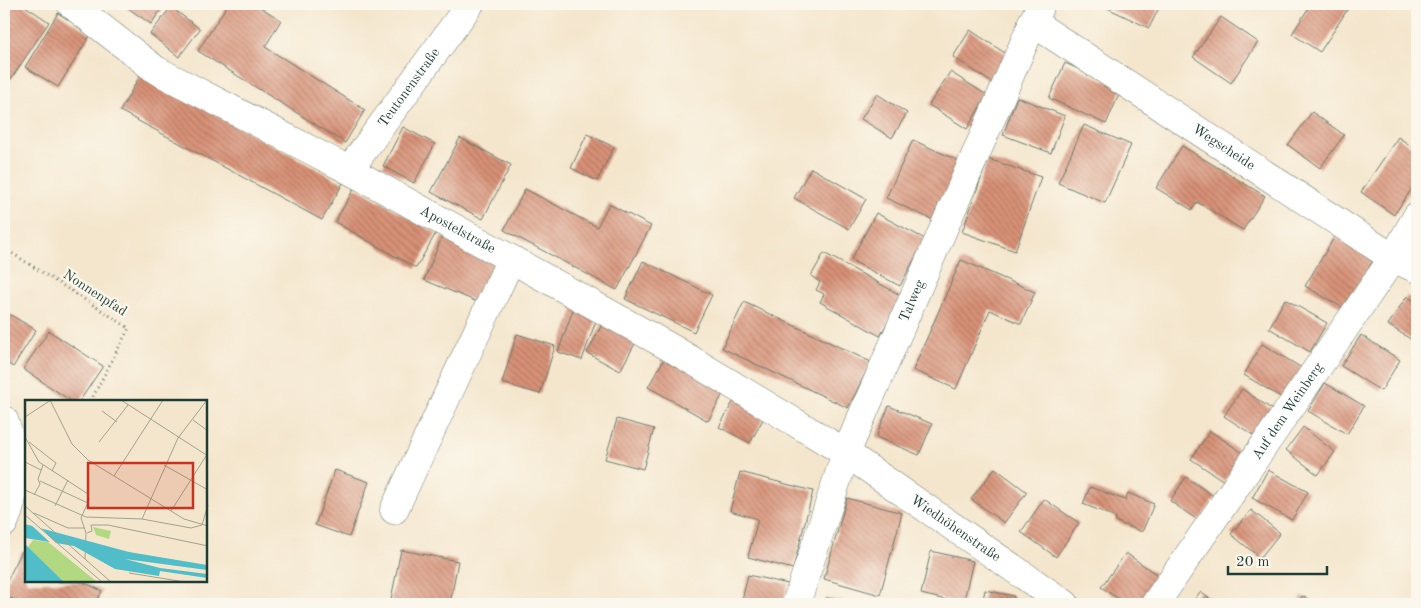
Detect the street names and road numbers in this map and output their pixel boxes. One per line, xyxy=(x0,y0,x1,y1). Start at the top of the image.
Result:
street label: Teutonenstraße xyxy=(376,46,442,130)
street label: Wegscheide xyxy=(1190,122,1257,173)
street label: Apostelstraße xyxy=(418,203,498,256)
street label: Nonnenpfad xyxy=(61,267,129,319)
street label: Talweg xyxy=(897,277,928,324)
street label: Auf dem Weinberg xyxy=(1250,360,1326,462)
street label: Wiedhöhenstraße xyxy=(908,493,1003,564)

